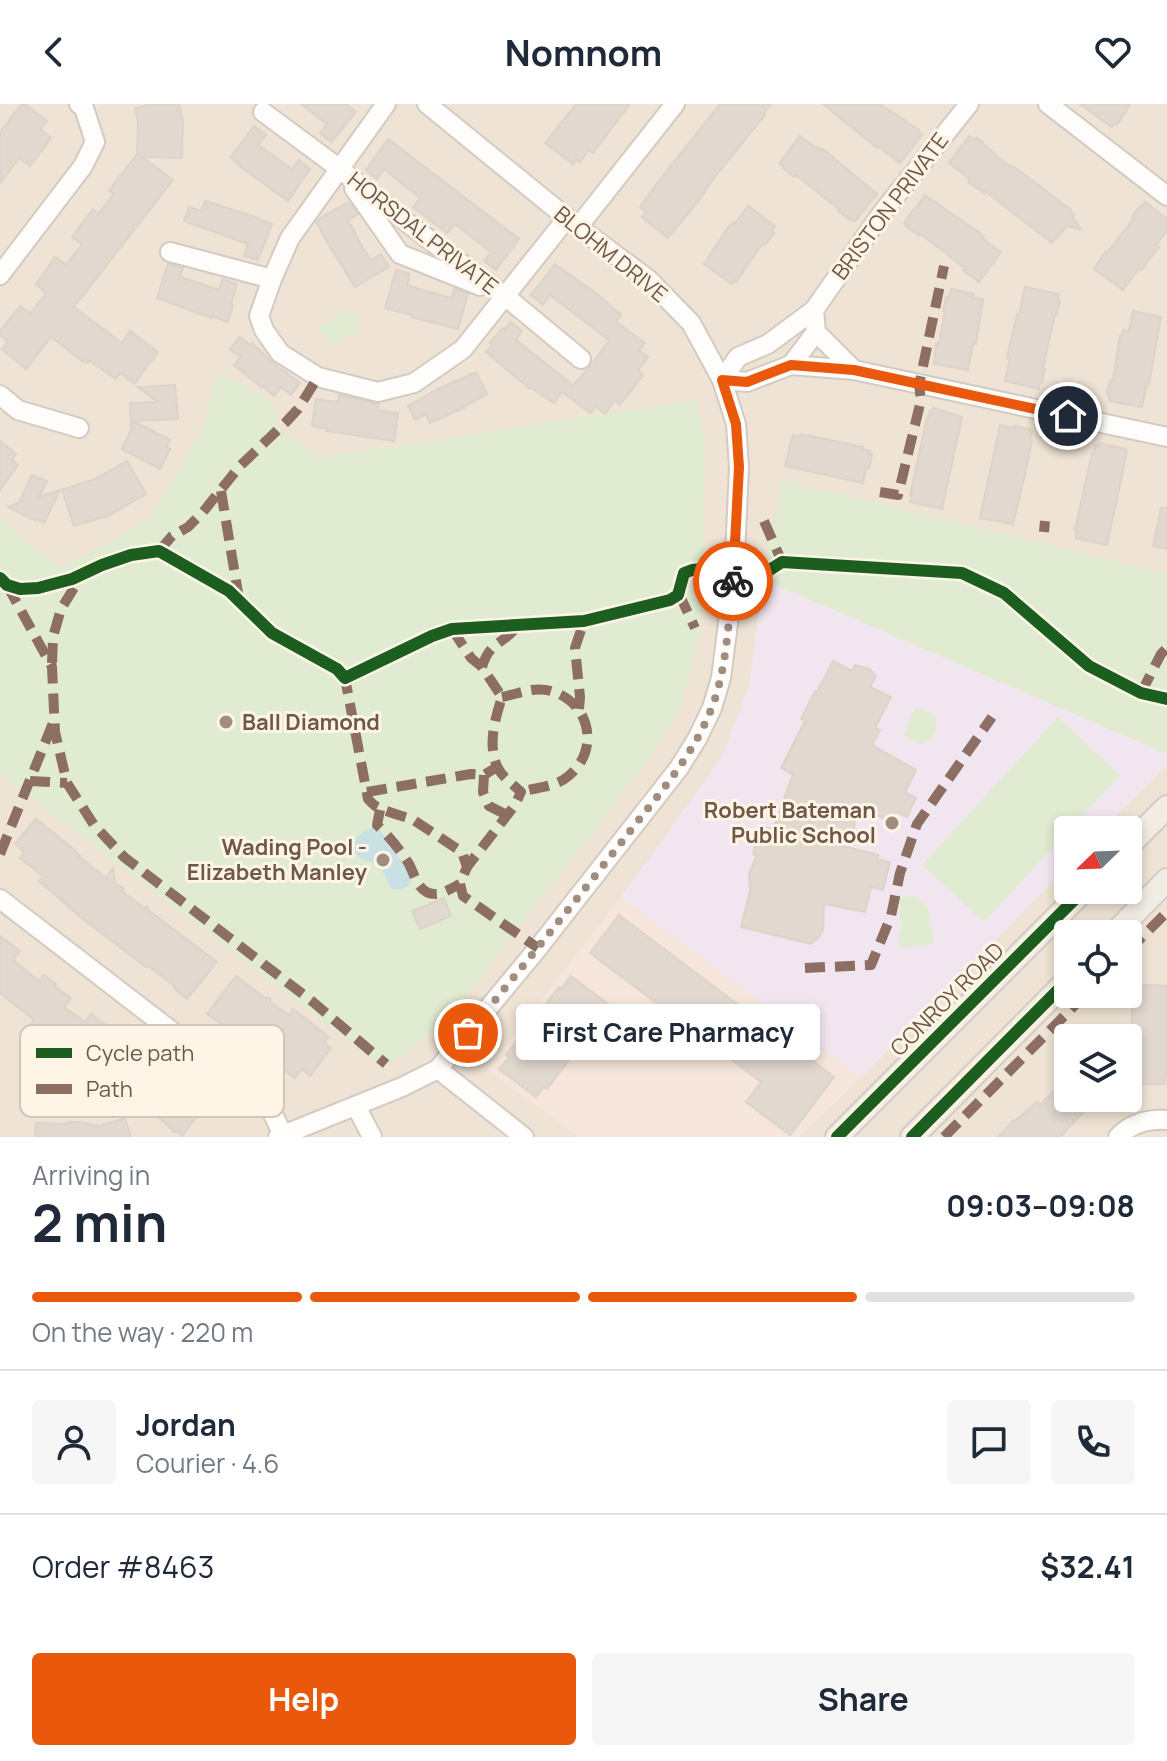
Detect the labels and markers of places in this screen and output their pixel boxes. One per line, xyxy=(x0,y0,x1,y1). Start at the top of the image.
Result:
pin xyxy=(1034,382,1102,450)
place label: Ball Diamond xyxy=(242,707,380,737)
marker: Ball Diamond xyxy=(217,713,235,731)
place label: Robert Bateman Public School xyxy=(704,795,876,850)
marker: Robert Bateman Public School xyxy=(883,814,901,832)
place label: Wading Pool - Elizabeth Manley xyxy=(187,832,368,887)
marker: Wading Pool - Elizabeth Manley xyxy=(374,851,392,869)
pin xyxy=(434,999,502,1067)
callout: First Care Pharmacy xyxy=(516,1005,820,1061)

